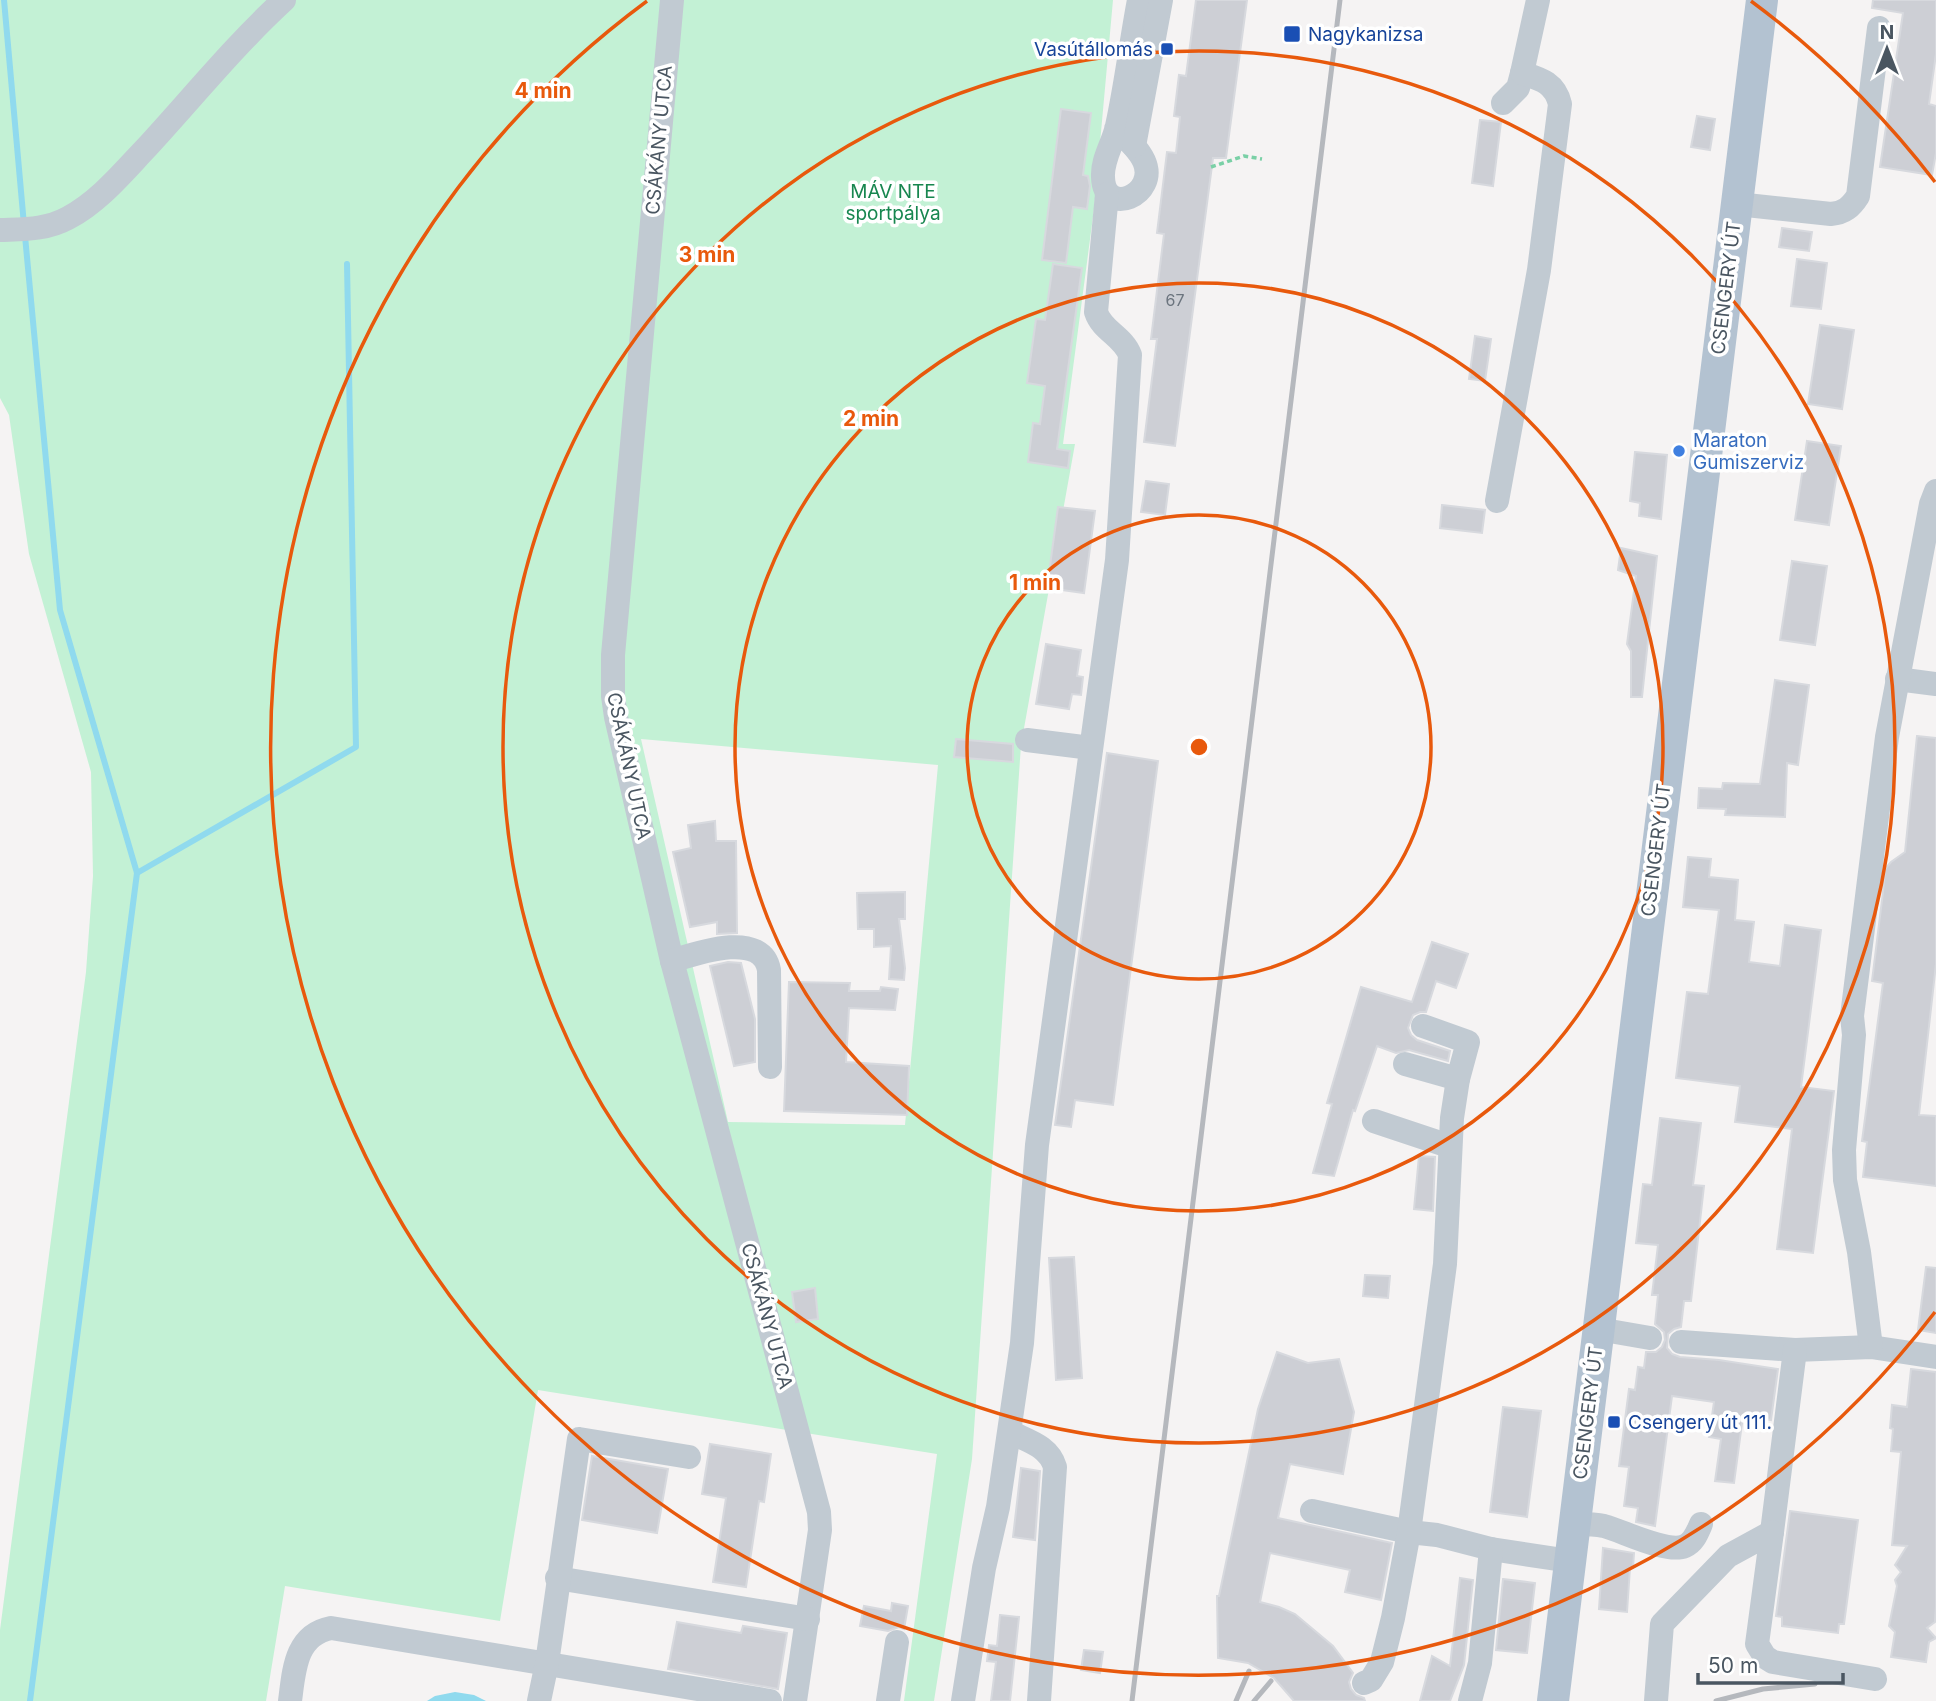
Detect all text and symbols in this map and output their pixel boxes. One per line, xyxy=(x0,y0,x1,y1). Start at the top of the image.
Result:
north arrow xyxy=(1852,14,1922,84)
text: N xyxy=(1880,21,1894,44)
place label: Nagykanizsa xyxy=(1308,23,1424,46)
marker: Nagykanizsa xyxy=(1282,24,1302,44)
place label: Vasútállomás xyxy=(1034,38,1153,61)
marker: Vasútállomás xyxy=(1159,41,1175,57)
street label: CSÁKÁNY UTCA xyxy=(640,64,677,216)
text: 4 min xyxy=(514,78,572,103)
park label: MÁV NTE sportpálya xyxy=(845,179,941,225)
street label: CSENGERY ÚT xyxy=(1705,220,1746,356)
text: 3 min xyxy=(679,242,735,267)
house number: 67 xyxy=(1166,290,1184,310)
text: 2 min xyxy=(843,406,899,431)
place label: Maraton Gumiszerviz xyxy=(1693,429,1804,474)
marker: Maraton Gumiszerviz xyxy=(1671,443,1687,459)
text: 1 min xyxy=(1009,570,1061,595)
street label: CSÁKÁNY UTCA xyxy=(602,690,657,842)
centre of rings xyxy=(1187,735,1211,759)
street label: CSENGERY ÚT xyxy=(1635,782,1676,918)
street label: CSÁKÁNY UTCA xyxy=(736,1240,798,1391)
street label: CSENGERY ÚT xyxy=(1567,1345,1608,1481)
place label: Csengery út 111. xyxy=(1628,1411,1772,1434)
marker: Csengery út 111. xyxy=(1606,1414,1622,1430)
scale bar xyxy=(1698,1642,1843,1686)
text: 50 m xyxy=(1708,1653,1758,1678)

